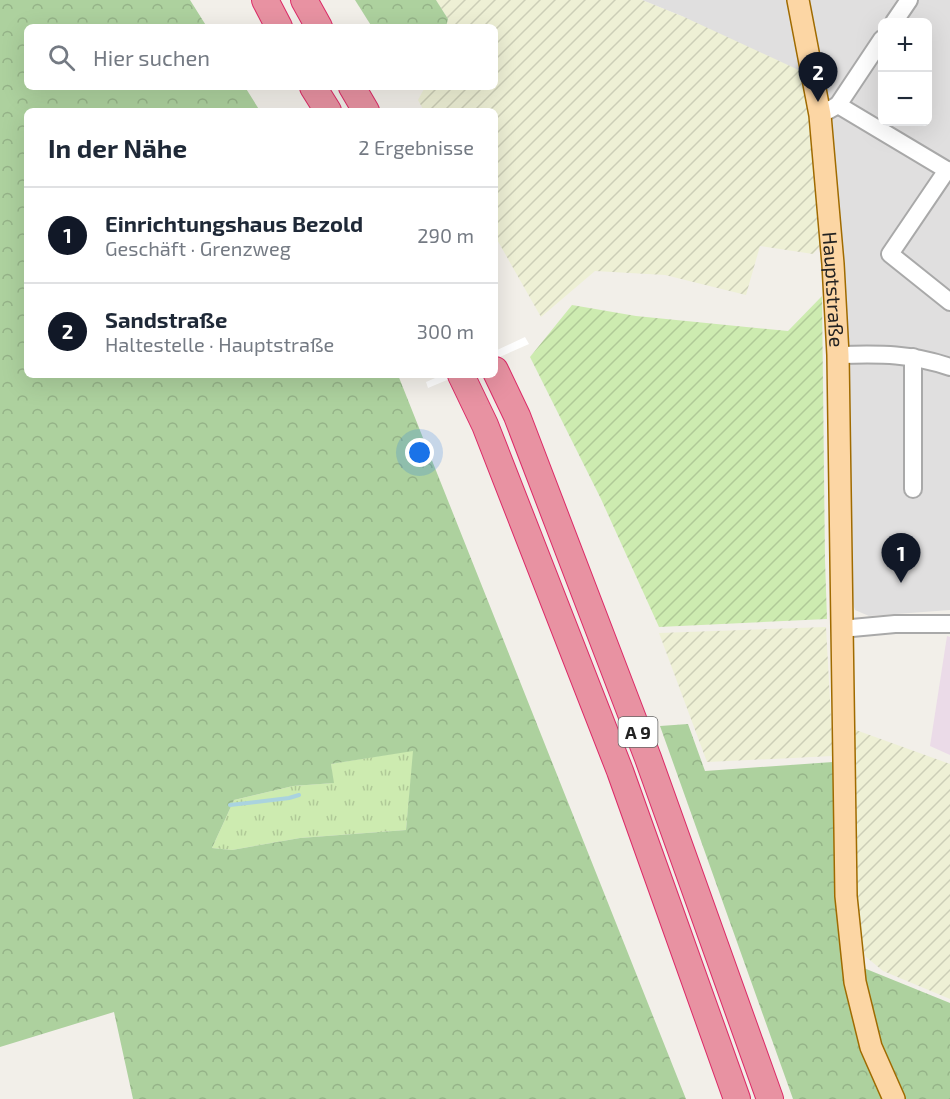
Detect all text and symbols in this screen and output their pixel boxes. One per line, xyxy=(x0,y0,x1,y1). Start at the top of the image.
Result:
map controls xyxy=(878,18,932,126)
button: + xyxy=(878,18,932,72)
search box xyxy=(24,24,498,90)
icon: search xyxy=(45,41,78,74)
text: Hier suchen xyxy=(93,44,210,70)
pin: 2 xyxy=(798,52,838,102)
button: − xyxy=(878,72,932,126)
text: In der Nähe xyxy=(48,132,187,163)
text: 2 Ergebnisse xyxy=(358,135,474,159)
text: Einrichtungshaus Bezold xyxy=(105,210,363,236)
text: 1 xyxy=(63,223,72,247)
text: 290 m xyxy=(417,223,474,247)
street label: Hauptstraße xyxy=(818,230,850,348)
text: Geschäft · Grenzweg xyxy=(105,236,291,260)
text: Sandstraße xyxy=(105,306,227,332)
text: 2 xyxy=(62,319,73,343)
text: 300 m xyxy=(417,319,474,343)
text: Haltestelle · Hauptstraße xyxy=(105,332,334,356)
your location xyxy=(405,438,434,467)
pin: 1 xyxy=(882,534,920,583)
road number: A 9 xyxy=(618,717,658,747)

